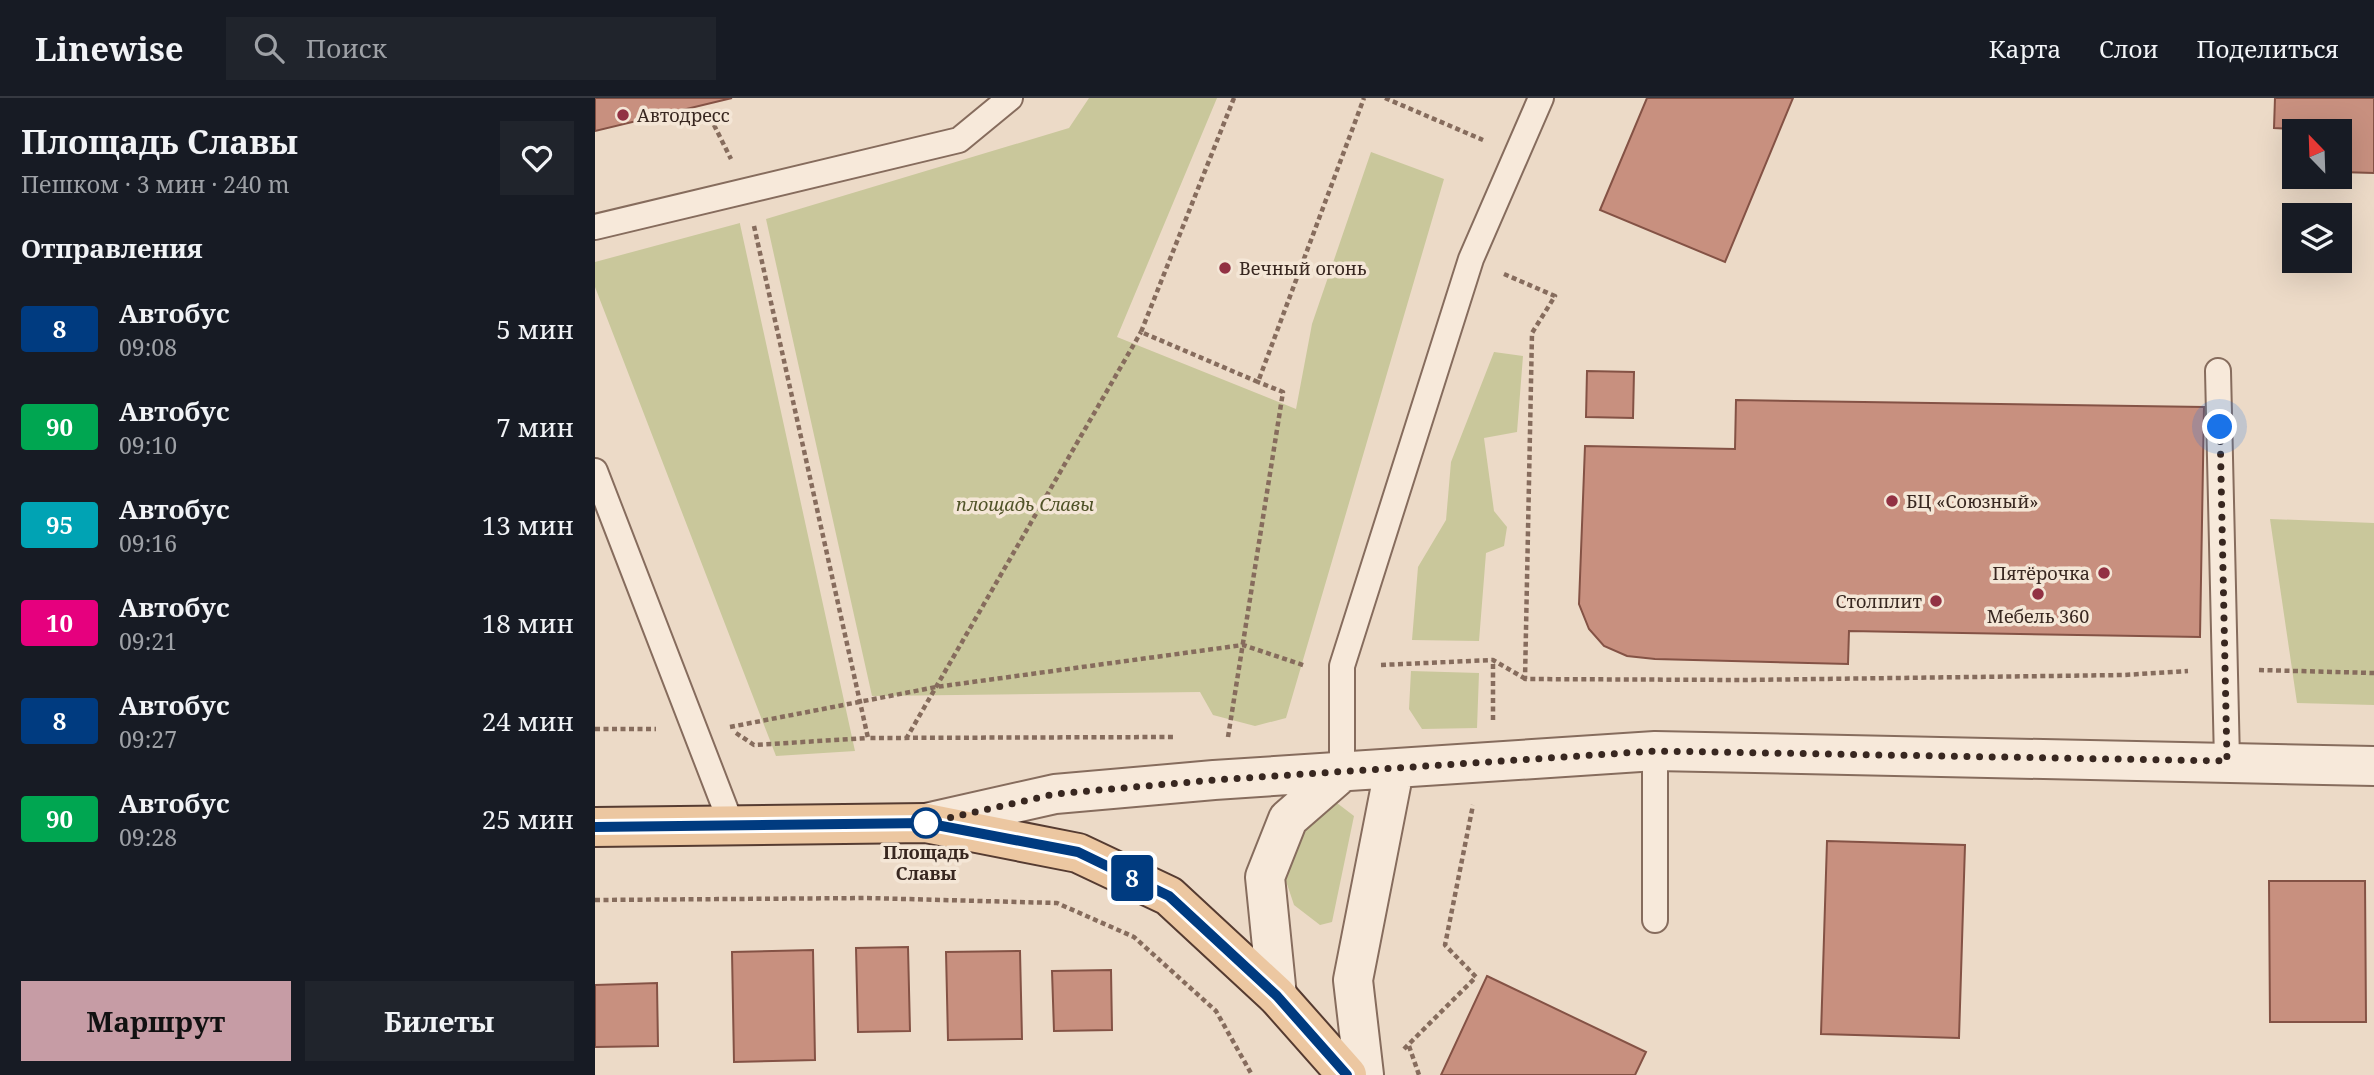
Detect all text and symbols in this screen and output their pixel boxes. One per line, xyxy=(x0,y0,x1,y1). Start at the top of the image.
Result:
search box xyxy=(226,17,716,80)
text: Linewise xyxy=(35,26,184,71)
icon: search xyxy=(250,29,288,67)
text: Поиск xyxy=(306,30,387,66)
text: Карта xyxy=(1989,32,2061,65)
text: Слои xyxy=(2099,32,2159,65)
text: Поделиться xyxy=(2197,32,2339,65)
place label: Автодресс xyxy=(637,103,730,127)
marker: Автодресс xyxy=(615,107,631,123)
text: Площадь Славы xyxy=(21,119,298,164)
north arrow xyxy=(2282,119,2352,189)
map controls xyxy=(2282,119,2352,273)
button: heart xyxy=(500,121,574,195)
text: Пешком · 3 мин · 240 m xyxy=(21,168,289,200)
button: layers xyxy=(2282,203,2352,273)
text: Отправления xyxy=(21,230,203,266)
place label: Вечный огонь xyxy=(1239,256,1367,280)
marker: Вечный огонь xyxy=(1217,260,1233,276)
text: Автобус xyxy=(119,295,229,331)
text: 5 мин xyxy=(496,311,574,347)
text: 8 xyxy=(53,312,66,345)
text: 09:08 xyxy=(119,331,177,363)
text: Автобус xyxy=(119,393,229,429)
text: 7 мин xyxy=(496,409,574,445)
your location xyxy=(2202,409,2237,444)
text: 90 xyxy=(46,410,73,443)
text: 09:10 xyxy=(119,429,177,461)
place label: БЦ «Союзный» xyxy=(1906,489,2039,513)
text: Автобус xyxy=(119,491,229,527)
park label: площадь Славы xyxy=(956,492,1094,516)
marker: БЦ «Союзный» xyxy=(1884,493,1900,509)
text: 13 мин xyxy=(482,507,574,543)
text: 95 xyxy=(46,508,73,541)
text: 09:16 xyxy=(119,527,177,559)
place label: Пятёрочка xyxy=(1992,561,2090,585)
marker: Пятёрочка xyxy=(2096,565,2112,581)
marker: Мебель 360 xyxy=(2030,586,2046,602)
text: Автобус xyxy=(119,589,229,625)
place label: Столплит xyxy=(1835,589,1922,613)
marker: Столплит xyxy=(1928,593,1944,609)
place label: Мебель 360 xyxy=(1987,604,2089,628)
text: 18 мин xyxy=(482,605,574,641)
text: 10 xyxy=(46,606,73,639)
text: 09:21 xyxy=(119,625,177,657)
text: Автобус xyxy=(119,687,229,723)
text: 24 мин xyxy=(482,703,574,739)
text: 8 xyxy=(53,704,66,737)
text: 09:27 xyxy=(119,723,177,755)
text: Автобус xyxy=(119,785,229,821)
text: 25 мин xyxy=(482,801,574,837)
text: 90 xyxy=(46,802,73,835)
marker: Площадь Славы xyxy=(911,808,941,838)
text: 09:28 xyxy=(119,821,177,853)
place label: Площадь Славы xyxy=(883,840,969,885)
line badge: 8 xyxy=(1109,855,1155,901)
text: 8 xyxy=(1125,861,1139,894)
button: Маршрут xyxy=(21,981,291,1061)
button: Билеты xyxy=(305,981,574,1061)

